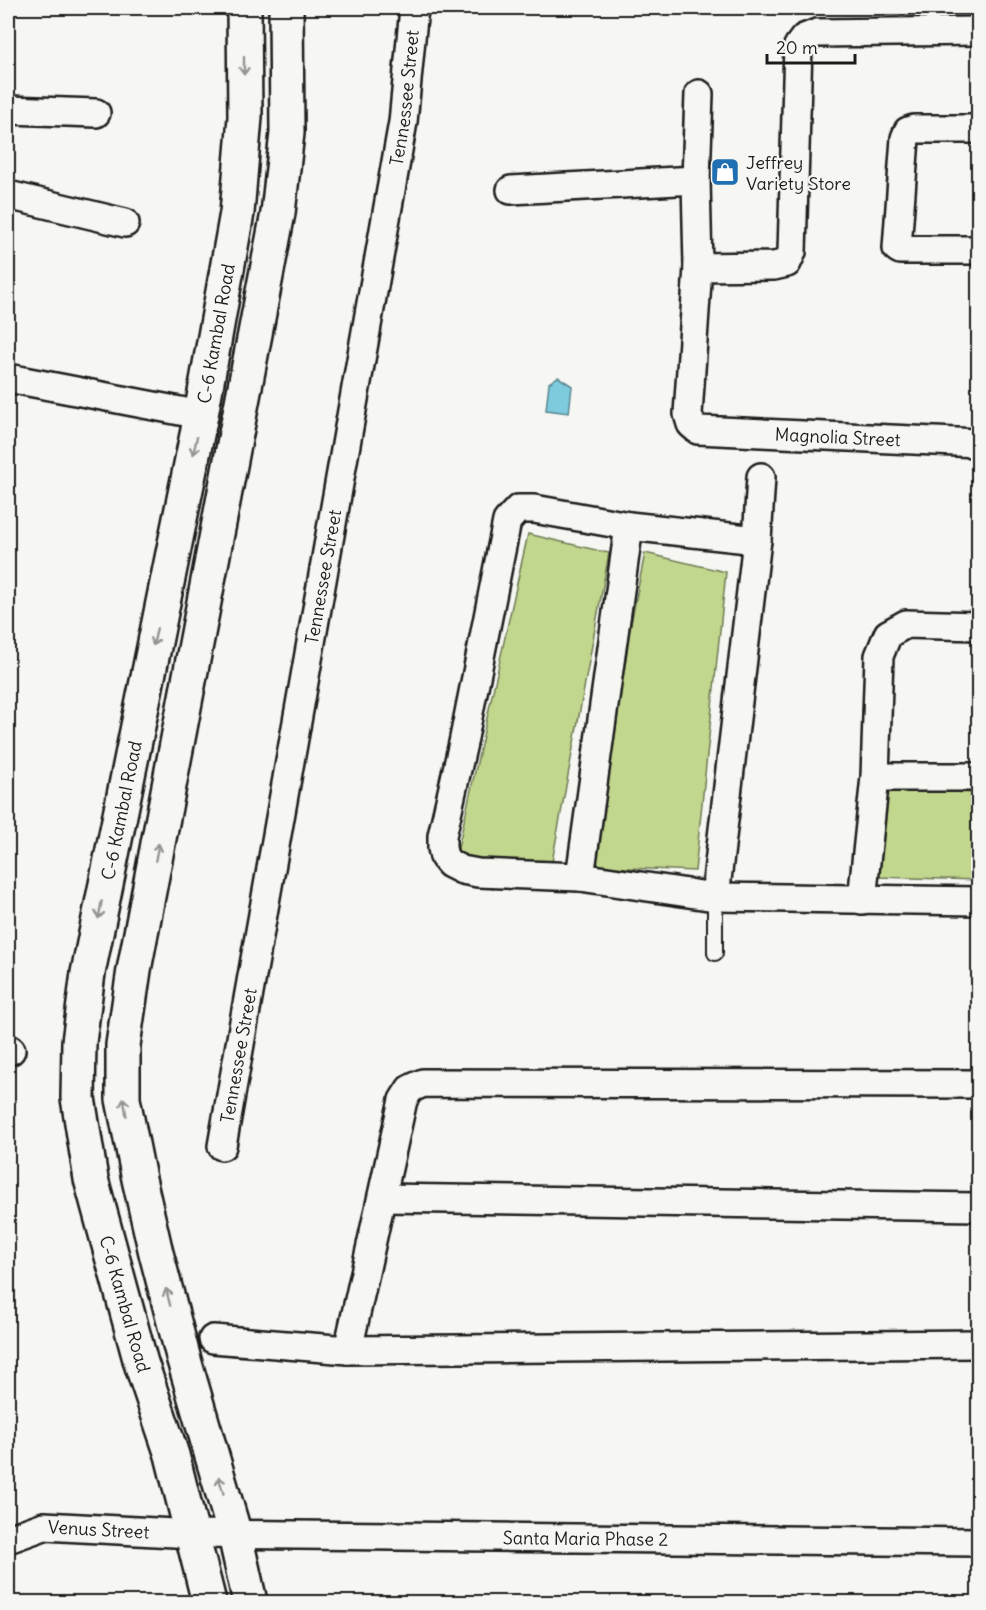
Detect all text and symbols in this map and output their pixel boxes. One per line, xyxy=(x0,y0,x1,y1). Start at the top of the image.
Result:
scale bar xyxy=(767,27,856,65)
street label: Tennessee Street xyxy=(384,29,423,168)
text: 20 m xyxy=(776,36,818,59)
one-way arrow xyxy=(239,55,250,75)
place label: Jeffrey Variety Store xyxy=(746,151,851,195)
shop icon: Jeffrey Variety Store xyxy=(709,156,741,188)
street label: C-6 Kambal Road xyxy=(192,261,239,405)
street label: Magnolia Street xyxy=(774,422,901,451)
one-way arrow xyxy=(188,436,200,455)
street label: Tennessee Street xyxy=(299,508,346,646)
one-way arrow xyxy=(149,626,160,646)
street label: C-6 Kambal Road xyxy=(96,738,146,882)
one-way arrow xyxy=(151,843,162,862)
one-way arrow xyxy=(94,900,105,920)
street label: Tennessee Street xyxy=(215,986,261,1125)
one-way arrow xyxy=(119,1097,130,1117)
street label: C-6 Kambal Road xyxy=(94,1233,156,1376)
one-way arrow xyxy=(161,1288,173,1307)
one-way arrow xyxy=(215,1475,226,1494)
street label: Venus Street xyxy=(47,1515,150,1543)
street label: Santa Maria Phase 2 xyxy=(503,1526,669,1550)

